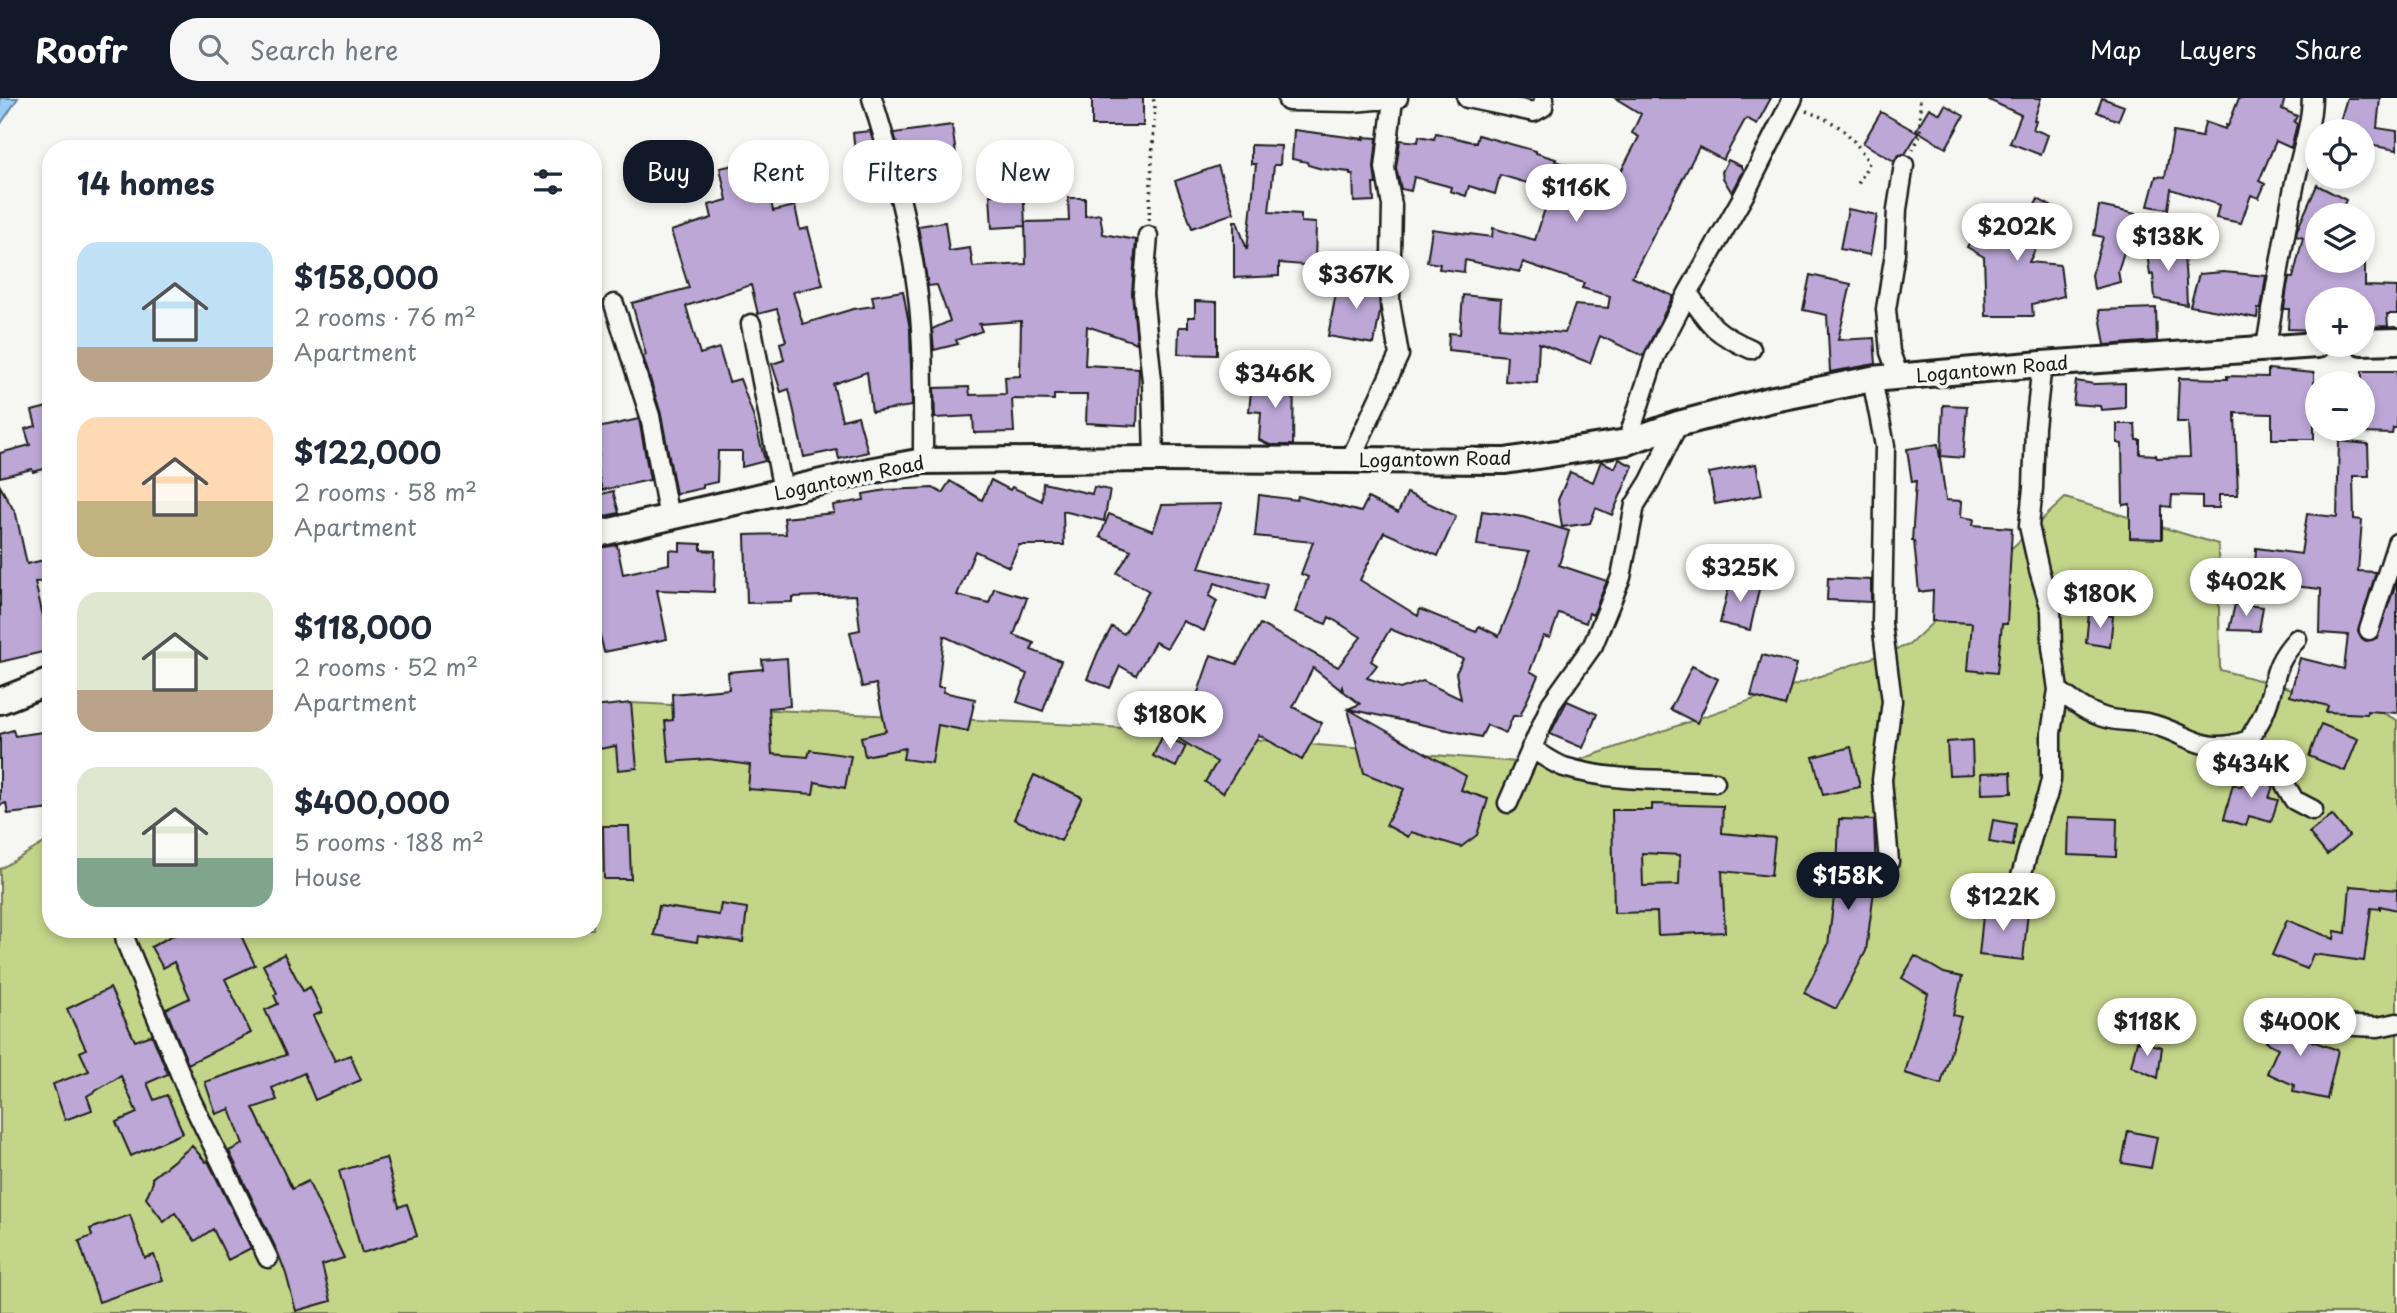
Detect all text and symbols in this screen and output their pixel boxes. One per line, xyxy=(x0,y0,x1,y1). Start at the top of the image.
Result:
search box xyxy=(170,18,660,81)
text: Roofr xyxy=(35,24,128,74)
icon: search xyxy=(194,30,232,68)
text: Search here xyxy=(250,30,398,69)
text: Map xyxy=(2090,31,2141,67)
text: Layers xyxy=(2179,31,2256,67)
text: Share xyxy=(2294,31,2362,67)
map controls xyxy=(2305,119,2375,441)
button: locate xyxy=(2305,119,2375,189)
chip: Buy xyxy=(623,140,714,203)
chip: Rent xyxy=(728,140,829,203)
chip: Filters xyxy=(843,140,962,203)
chip: New xyxy=(976,140,1074,203)
text: 14 homes xyxy=(77,160,215,205)
icon: filters xyxy=(529,163,567,201)
pin: $116K xyxy=(1527,164,1625,224)
text: $116K xyxy=(1542,169,1610,204)
button: layers xyxy=(2305,203,2375,273)
pin: $202K xyxy=(1968,204,2066,263)
text: $202K xyxy=(1978,208,2056,243)
pin: $138K xyxy=(2119,214,2217,273)
text: $138K xyxy=(2132,218,2204,253)
pin: $367K xyxy=(1307,252,1405,311)
text: $158,000 xyxy=(294,254,439,299)
text: $367K xyxy=(1318,256,1394,291)
icon: home xyxy=(133,270,217,354)
button: + xyxy=(2305,287,2375,357)
text: 2 rooms · 76 m² xyxy=(294,299,476,334)
text: Apartment xyxy=(294,334,417,369)
street label: Logantown Road xyxy=(1914,347,2069,389)
pin: $346K xyxy=(1226,350,1324,410)
text: $346K xyxy=(1235,355,1315,390)
button: − xyxy=(2305,371,2375,441)
text: $122,000 xyxy=(294,429,441,474)
street label: Logantown Road xyxy=(1358,443,1512,473)
icon: home xyxy=(133,445,217,529)
street label: Logantown Road xyxy=(771,447,927,507)
text: 2 rooms · 58 m² xyxy=(294,474,477,509)
text: Apartment xyxy=(294,509,417,544)
pin: $325K xyxy=(1691,545,1789,604)
text: $325K xyxy=(1702,549,1778,584)
pin: $402K xyxy=(2197,559,2295,618)
text: $402K xyxy=(2206,563,2286,598)
pin: $180K xyxy=(2051,570,2149,630)
text: $180K xyxy=(2063,575,2137,610)
text: $118,000 xyxy=(294,604,432,649)
icon: home xyxy=(133,620,217,704)
text: 2 rooms · 52 m² xyxy=(294,649,478,684)
text: Apartment xyxy=(294,684,417,719)
pin: $180K xyxy=(1121,692,1219,751)
text: $180K xyxy=(1133,696,1207,731)
pin: $434K xyxy=(2202,740,2300,800)
text: $434K xyxy=(2212,745,2290,780)
text: $400,000 xyxy=(294,779,450,824)
icon: home xyxy=(133,795,217,879)
text: 5 rooms · 188 m² xyxy=(294,824,484,859)
pin: $158K xyxy=(1799,852,1897,912)
text: $158K xyxy=(1812,857,1884,892)
text: House xyxy=(294,859,361,894)
pin: $122K xyxy=(1954,874,2052,933)
text: $122K xyxy=(1966,878,2040,913)
pin: $118K xyxy=(2098,998,2196,1058)
pin: $400K xyxy=(2251,998,2349,1058)
text: $118K xyxy=(2113,1003,2181,1038)
text: $400K xyxy=(2259,1003,2341,1038)

